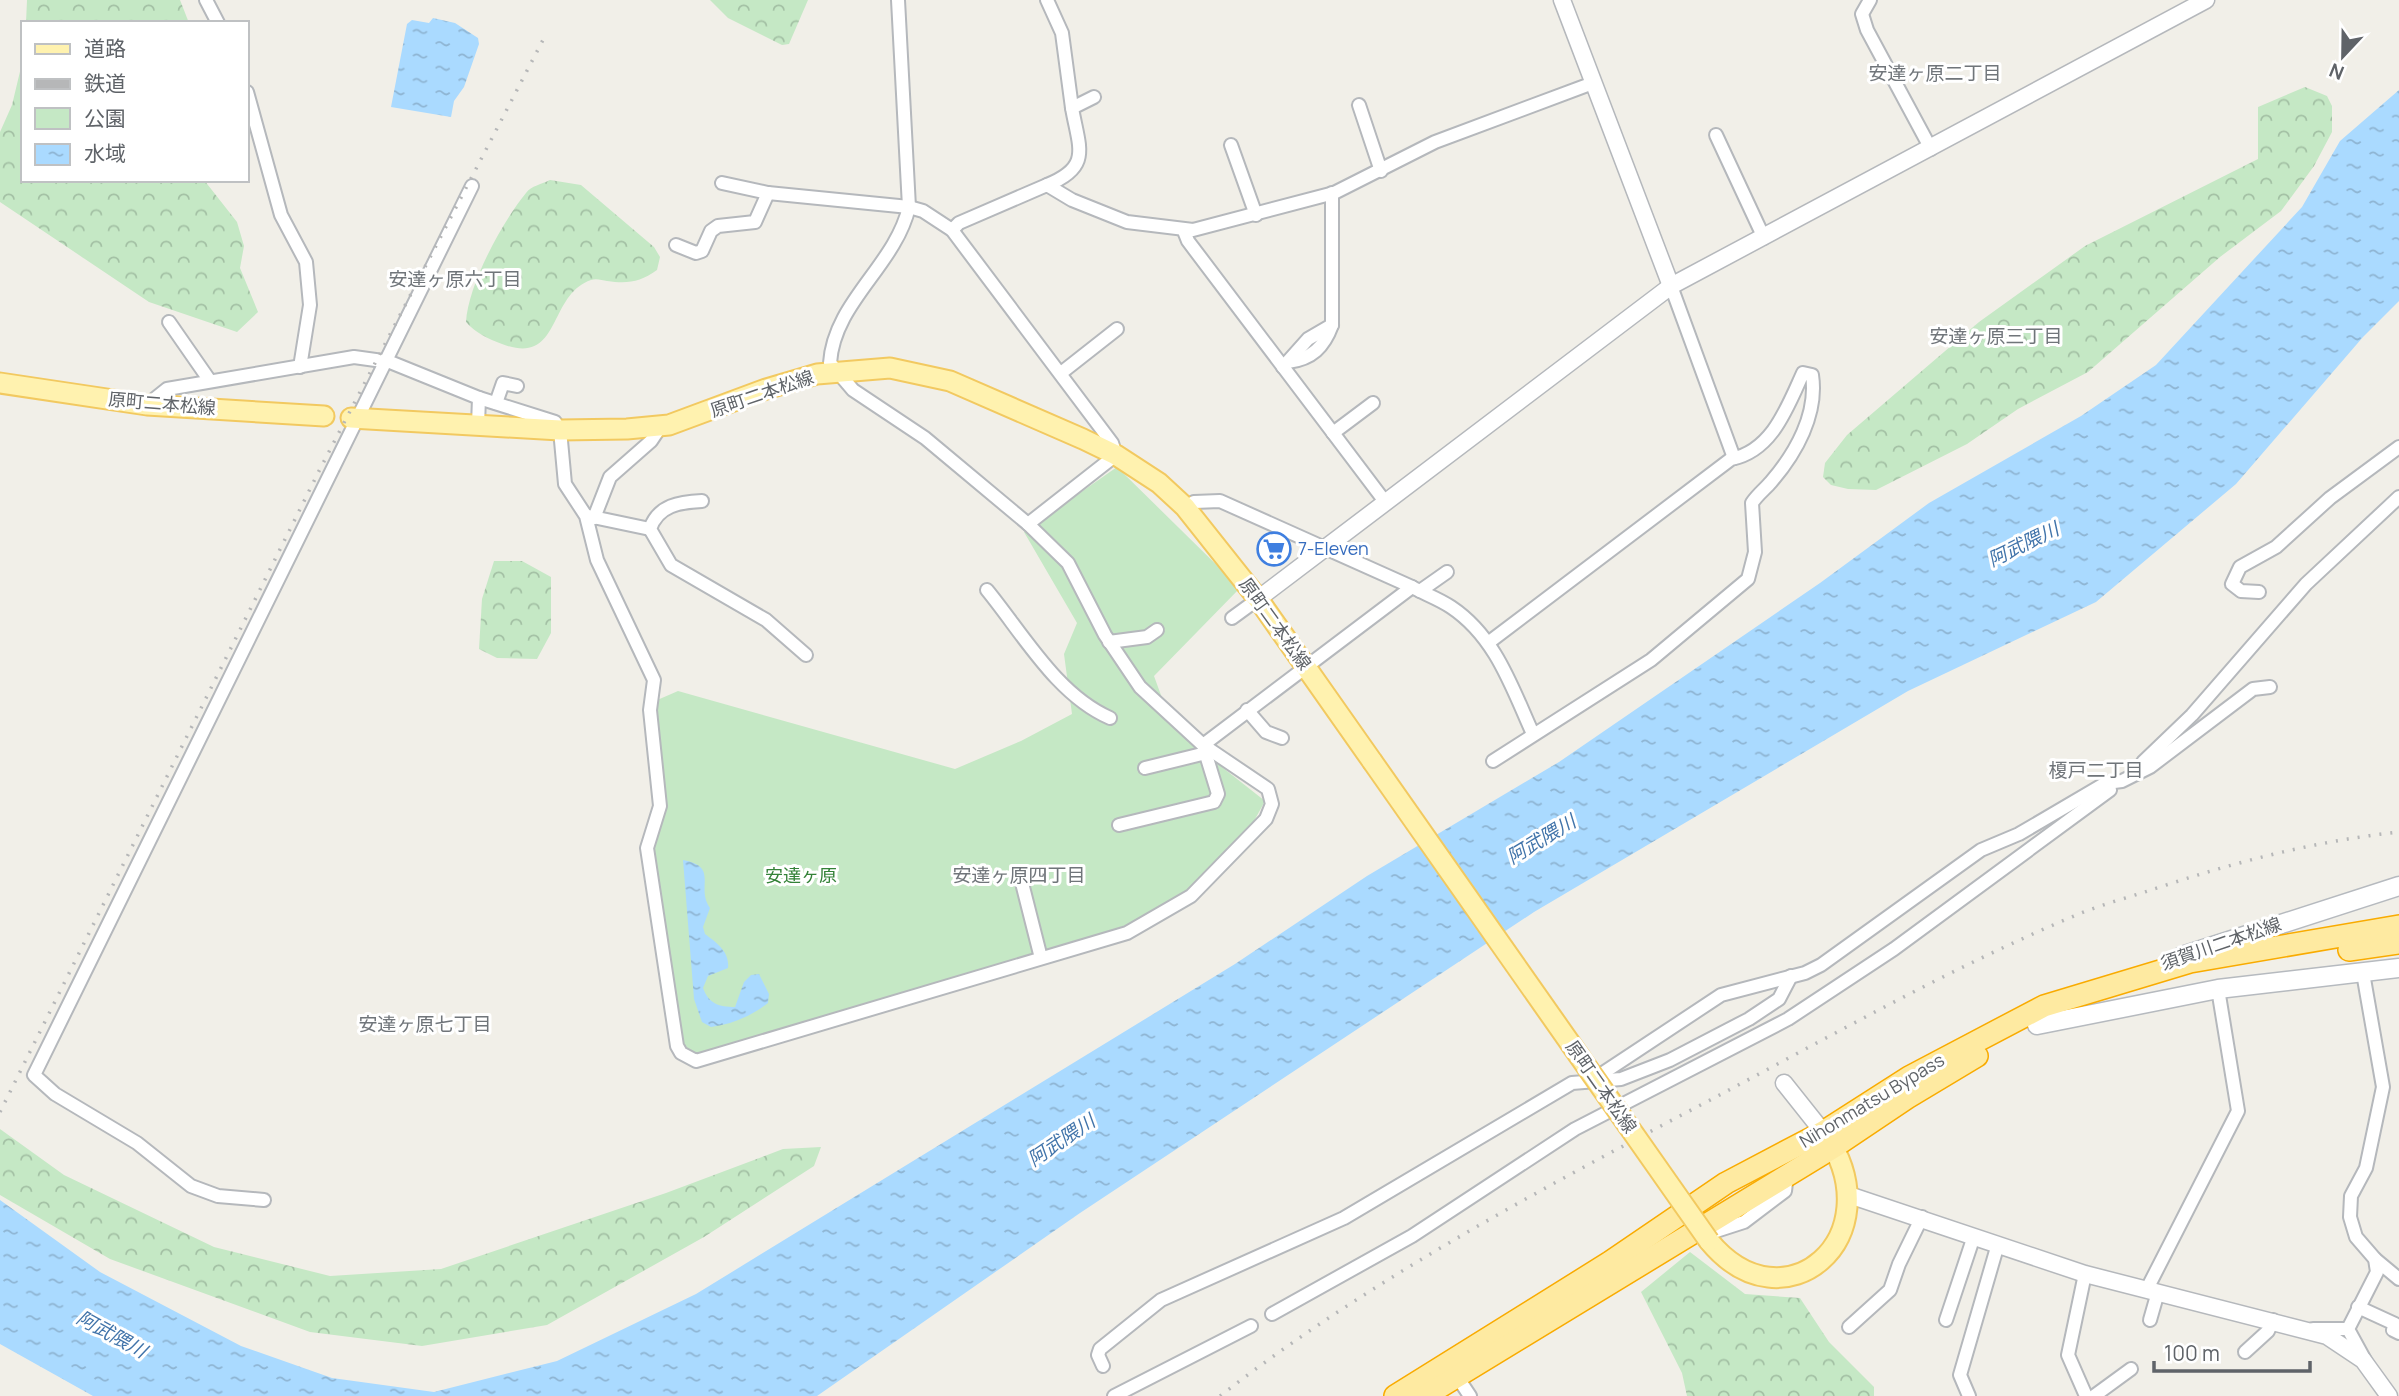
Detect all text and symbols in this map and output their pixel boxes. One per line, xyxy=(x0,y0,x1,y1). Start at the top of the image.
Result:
legend xyxy=(21,21,248,182)
north arrow xyxy=(2308,21,2378,91)
text: 道路 xyxy=(84,34,126,62)
text: N xyxy=(2325,57,2348,86)
district label: 安達ヶ原二丁目 xyxy=(1868,60,2002,86)
text: 鉄道 xyxy=(84,69,126,97)
text: 公園 xyxy=(84,104,126,132)
text: 水域 xyxy=(84,139,126,167)
district label: 安達ヶ原六丁目 xyxy=(388,266,522,292)
district label: 安達ヶ原三丁目 xyxy=(1929,323,2063,349)
street label: 原町二本松線 xyxy=(707,364,817,422)
street label: 原町二本松線 xyxy=(107,386,217,420)
water label: 阿武隈川 xyxy=(1983,515,2065,572)
supermarket icon: 7-Eleven xyxy=(1255,530,1293,568)
place label: 7-Eleven xyxy=(1298,536,1369,560)
street label: 原町二本松線 xyxy=(1234,573,1317,674)
district label: 榎戸二丁目 xyxy=(2048,757,2144,783)
water label: 阿武隈川 xyxy=(1502,807,1582,870)
district label: 安達ヶ原四丁目 xyxy=(952,862,1086,888)
park label: 安達ヶ原 xyxy=(765,863,837,887)
street label: 須賀川二本松線 xyxy=(2157,911,2284,975)
district label: 安達ヶ原七丁目 xyxy=(358,1011,492,1037)
street label: 原町二本松線 xyxy=(1561,1035,1643,1138)
street label: Nihonmatsu Bypass xyxy=(1795,1047,1948,1153)
water label: 阿武隈川 xyxy=(1022,1107,1101,1172)
water label: 阿武隈川 xyxy=(72,1304,153,1365)
scale bar xyxy=(2154,1330,2310,1374)
text: 100 m xyxy=(2164,1339,2220,1367)

